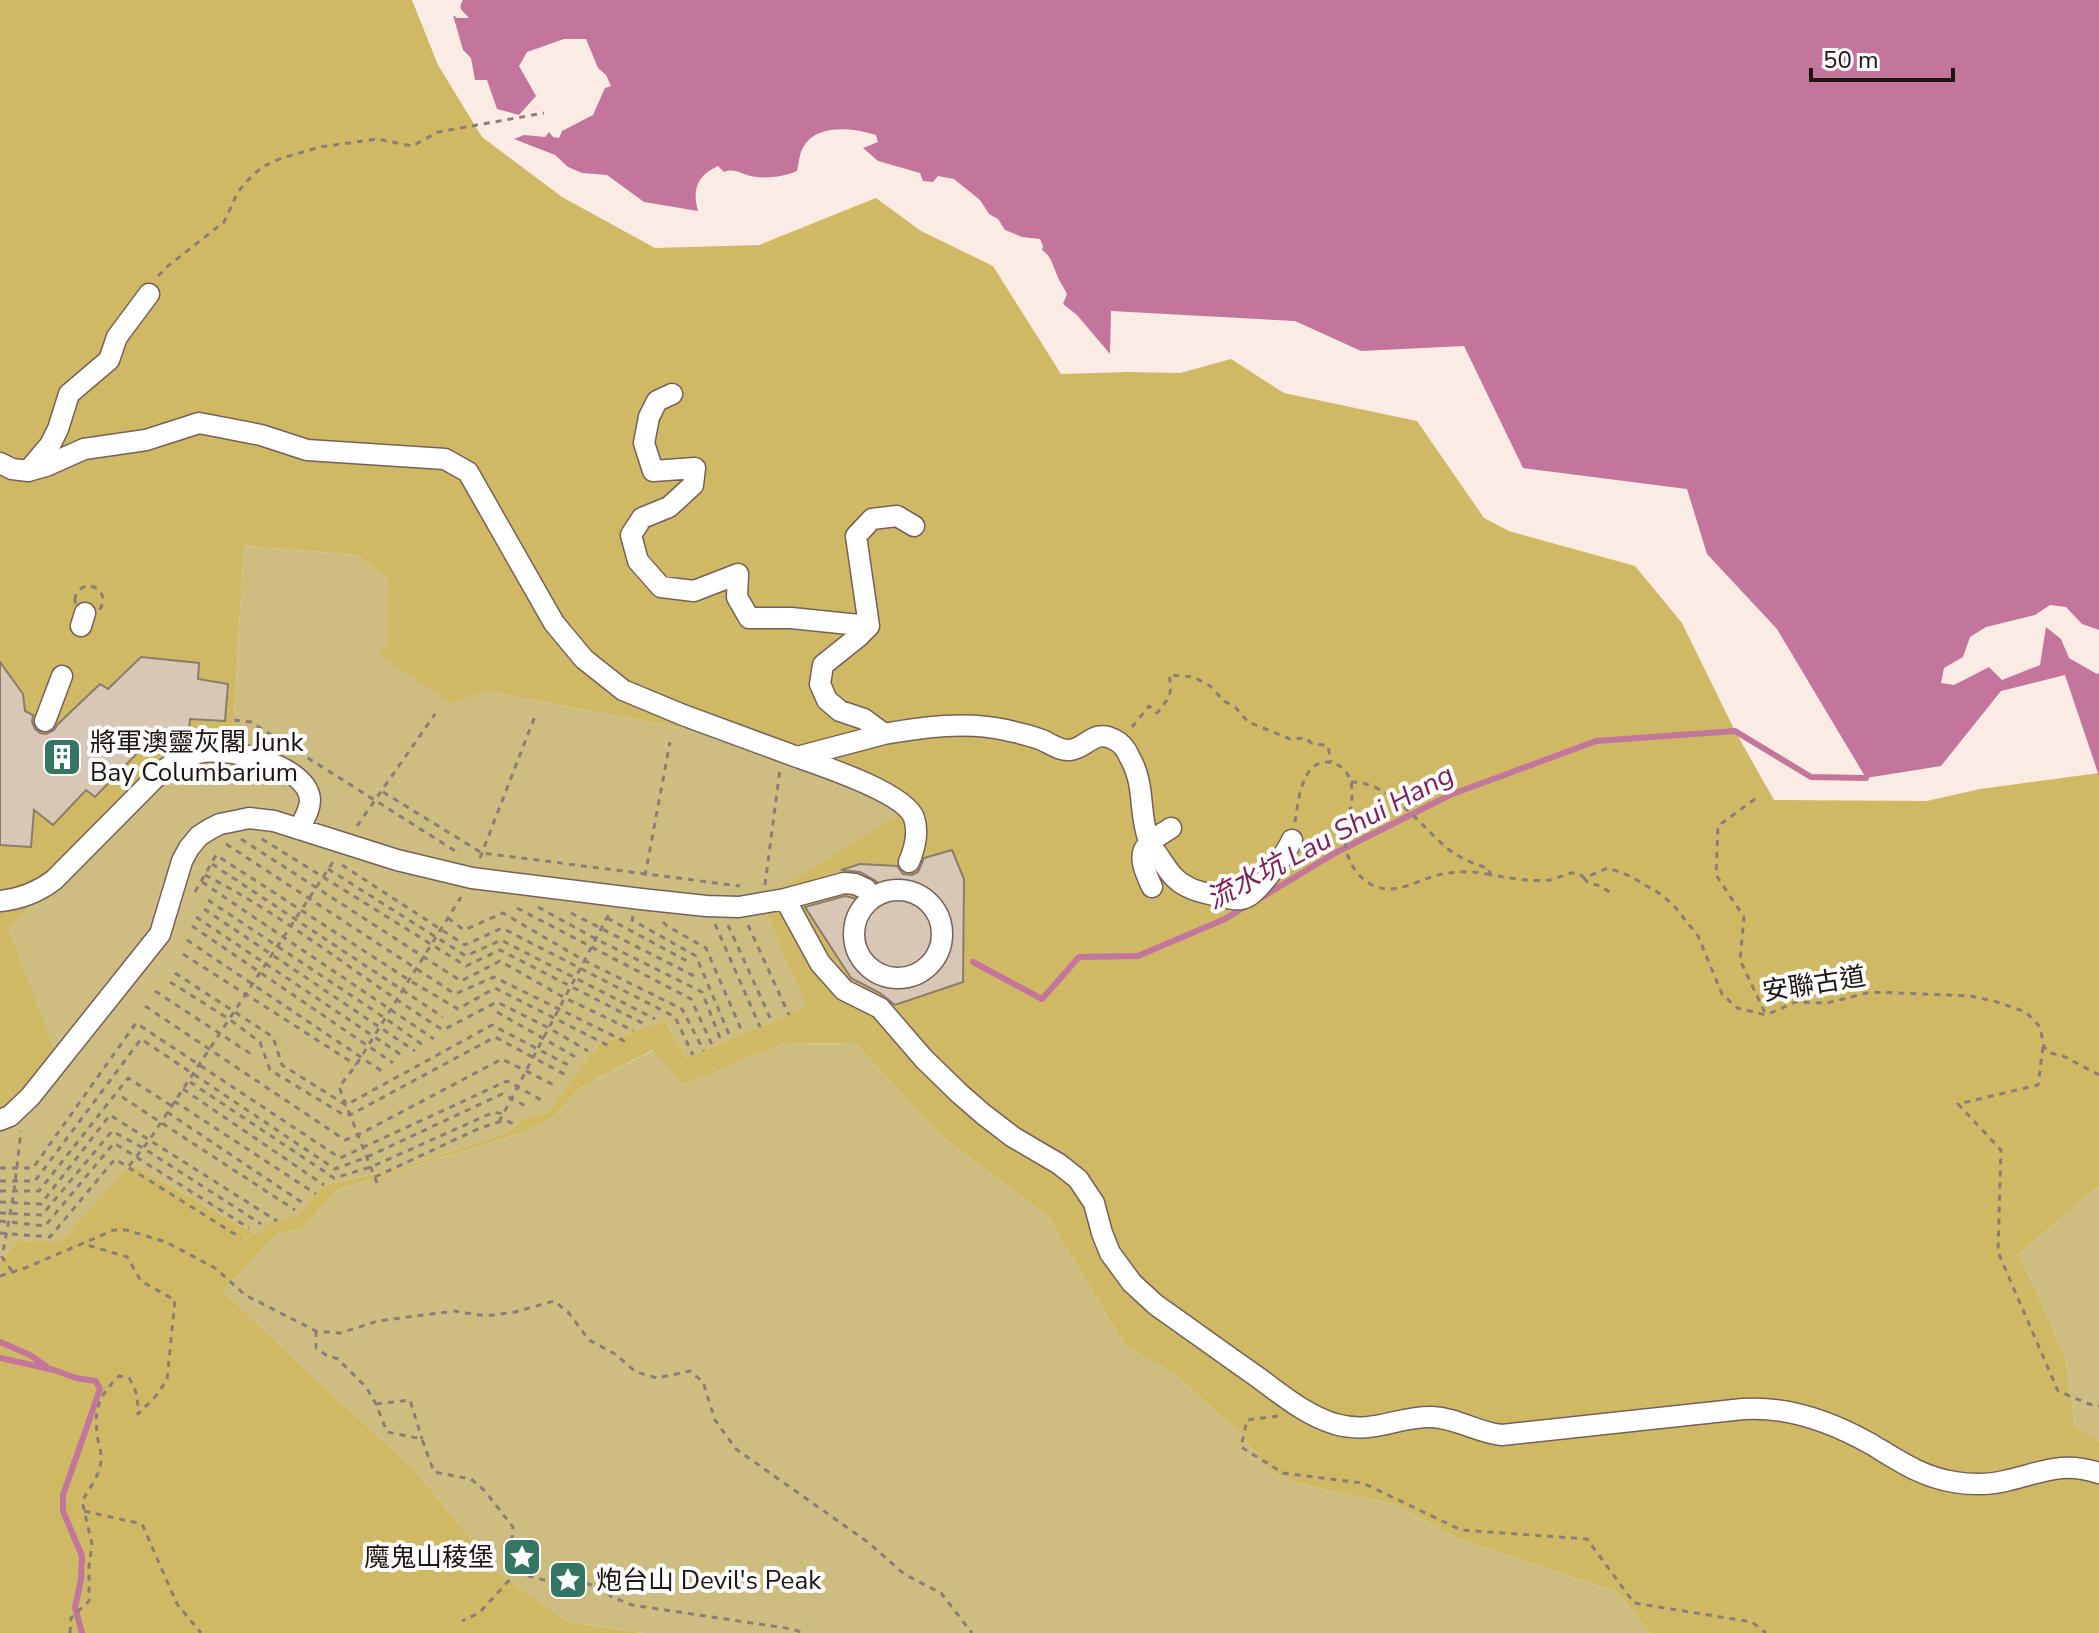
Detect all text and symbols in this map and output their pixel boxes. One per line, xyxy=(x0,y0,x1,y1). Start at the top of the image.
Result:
scale bar xyxy=(1811,32,1953,82)
text: 50 m xyxy=(1823,44,1879,76)
place label: 將軍澳靈灰閣 Junk Bay Columbarium xyxy=(90,725,304,790)
building icon: 將軍澳靈灰閣 Junk Bay Columbarium xyxy=(41,736,83,778)
water label: 流水坑 Lau Shui Hang xyxy=(1200,756,1460,918)
street label: 安聯古道 xyxy=(1760,959,1868,1009)
place icon: 魔鬼山稜堡 xyxy=(501,1536,543,1578)
place label: 魔鬼山稜堡 xyxy=(364,1540,494,1575)
place icon: 炮台山 Devil's Peak xyxy=(547,1559,589,1601)
place label: 炮台山 Devil's Peak xyxy=(596,1563,822,1598)

